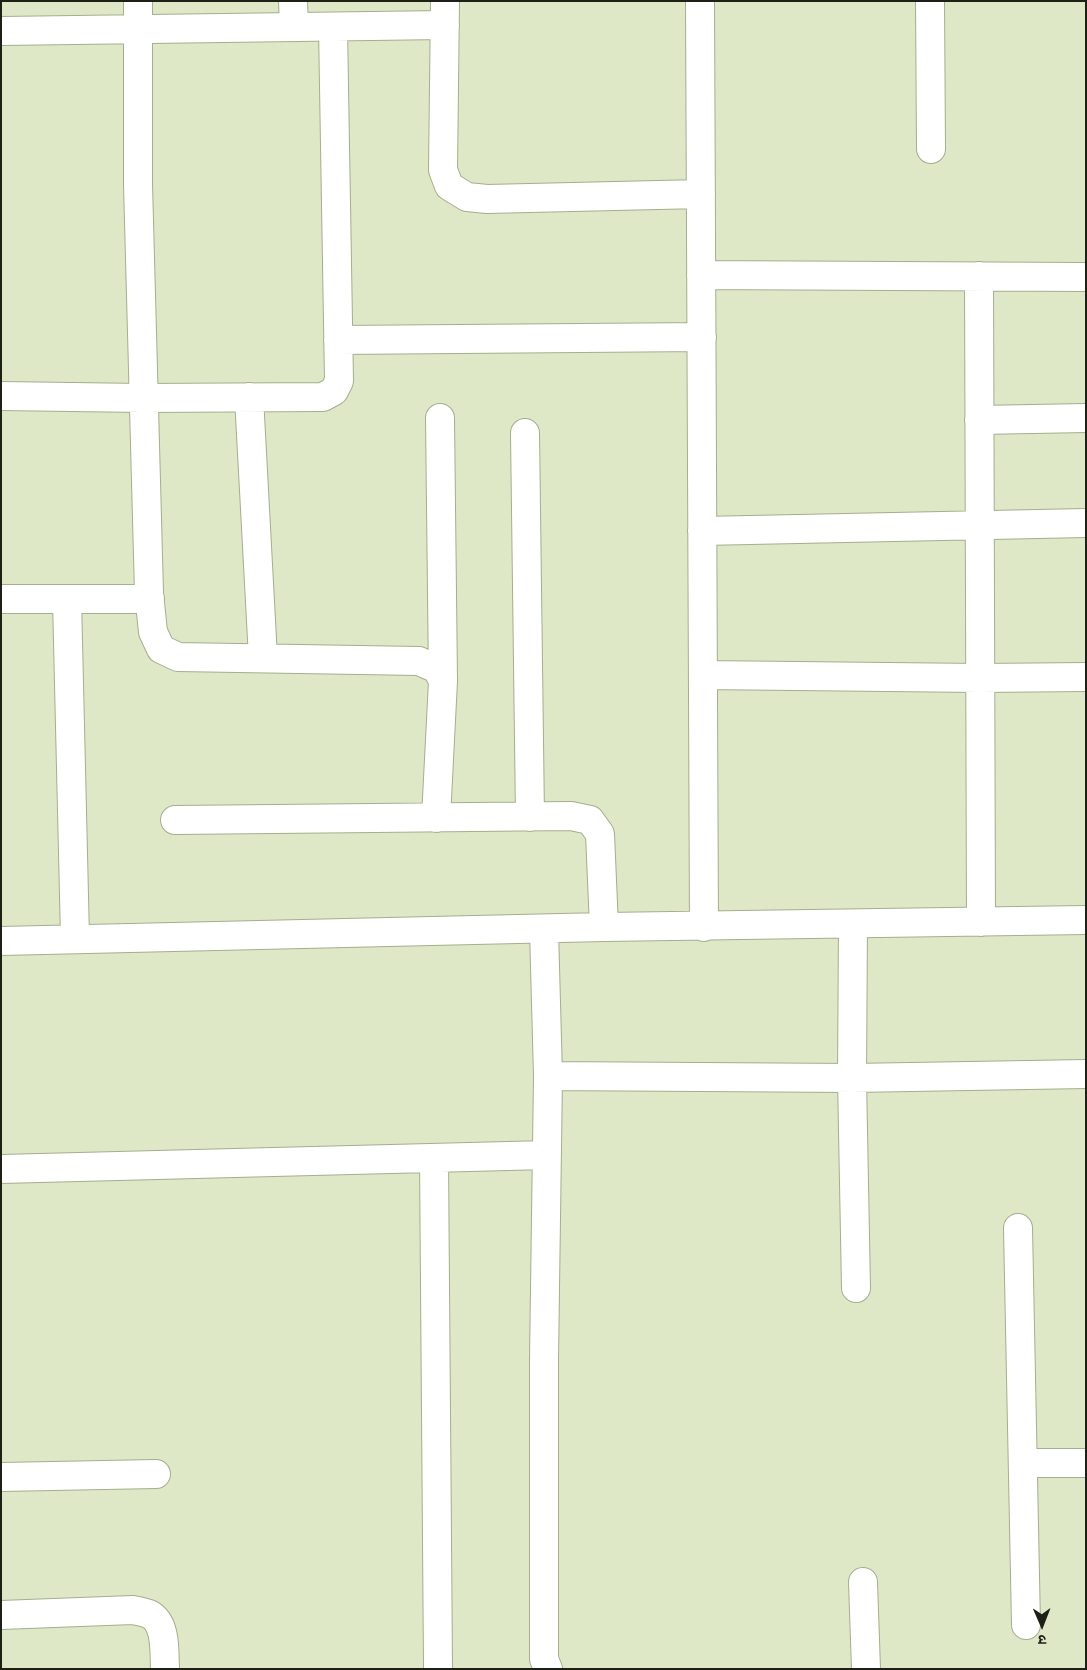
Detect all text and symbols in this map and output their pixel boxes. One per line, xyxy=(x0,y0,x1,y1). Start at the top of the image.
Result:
north arrow xyxy=(1017,1600,1067,1650)
text: उ xyxy=(1038,1631,1047,1649)

